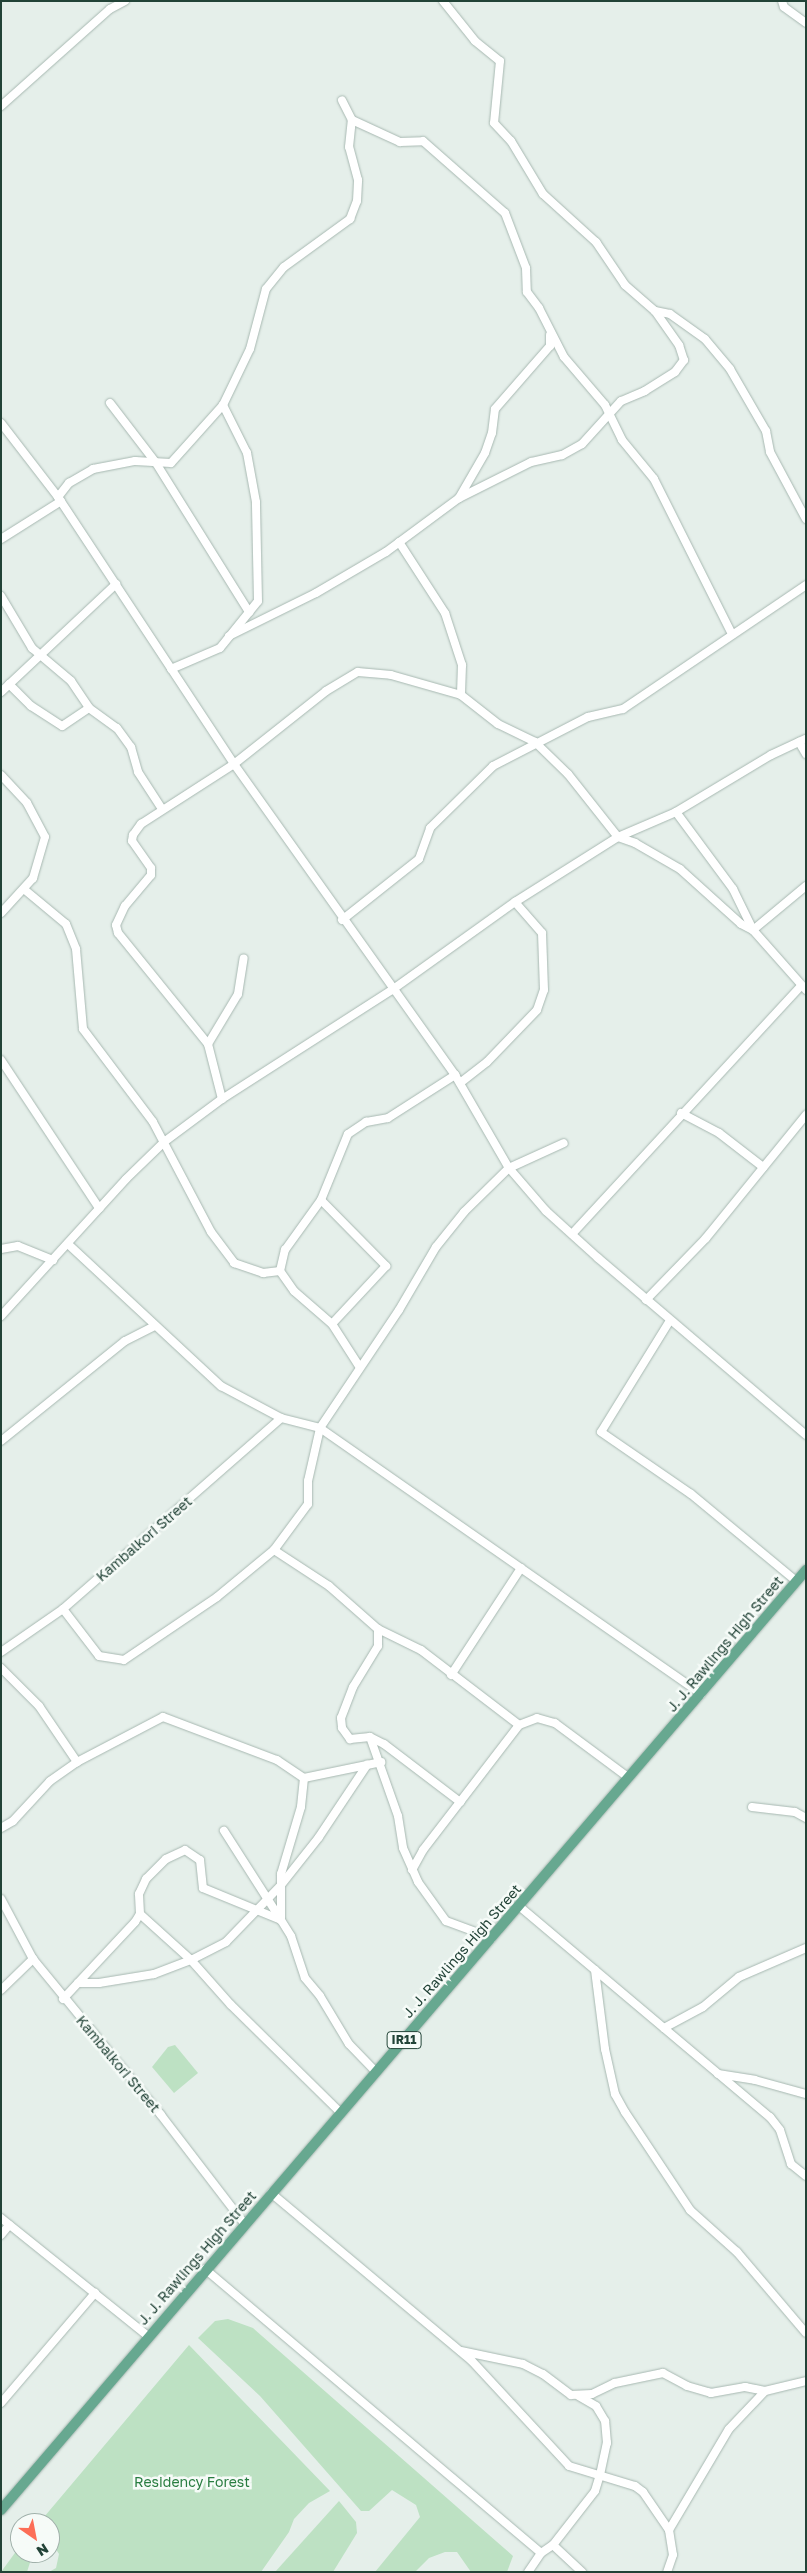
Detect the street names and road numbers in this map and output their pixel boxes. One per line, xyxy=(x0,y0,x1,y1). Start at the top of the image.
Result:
street label: Kambalkori Street xyxy=(93,1493,195,1585)
street label: J. J. Rawlings High Street xyxy=(663,1573,787,1715)
street label: J. J. Rawlings High Street xyxy=(399,1881,525,2021)
street label: Kambalkori Street xyxy=(73,2012,163,2116)
road number: IR11 xyxy=(386,2030,422,2050)
street label: J. J. Rawlings High Street xyxy=(134,2188,260,2328)

